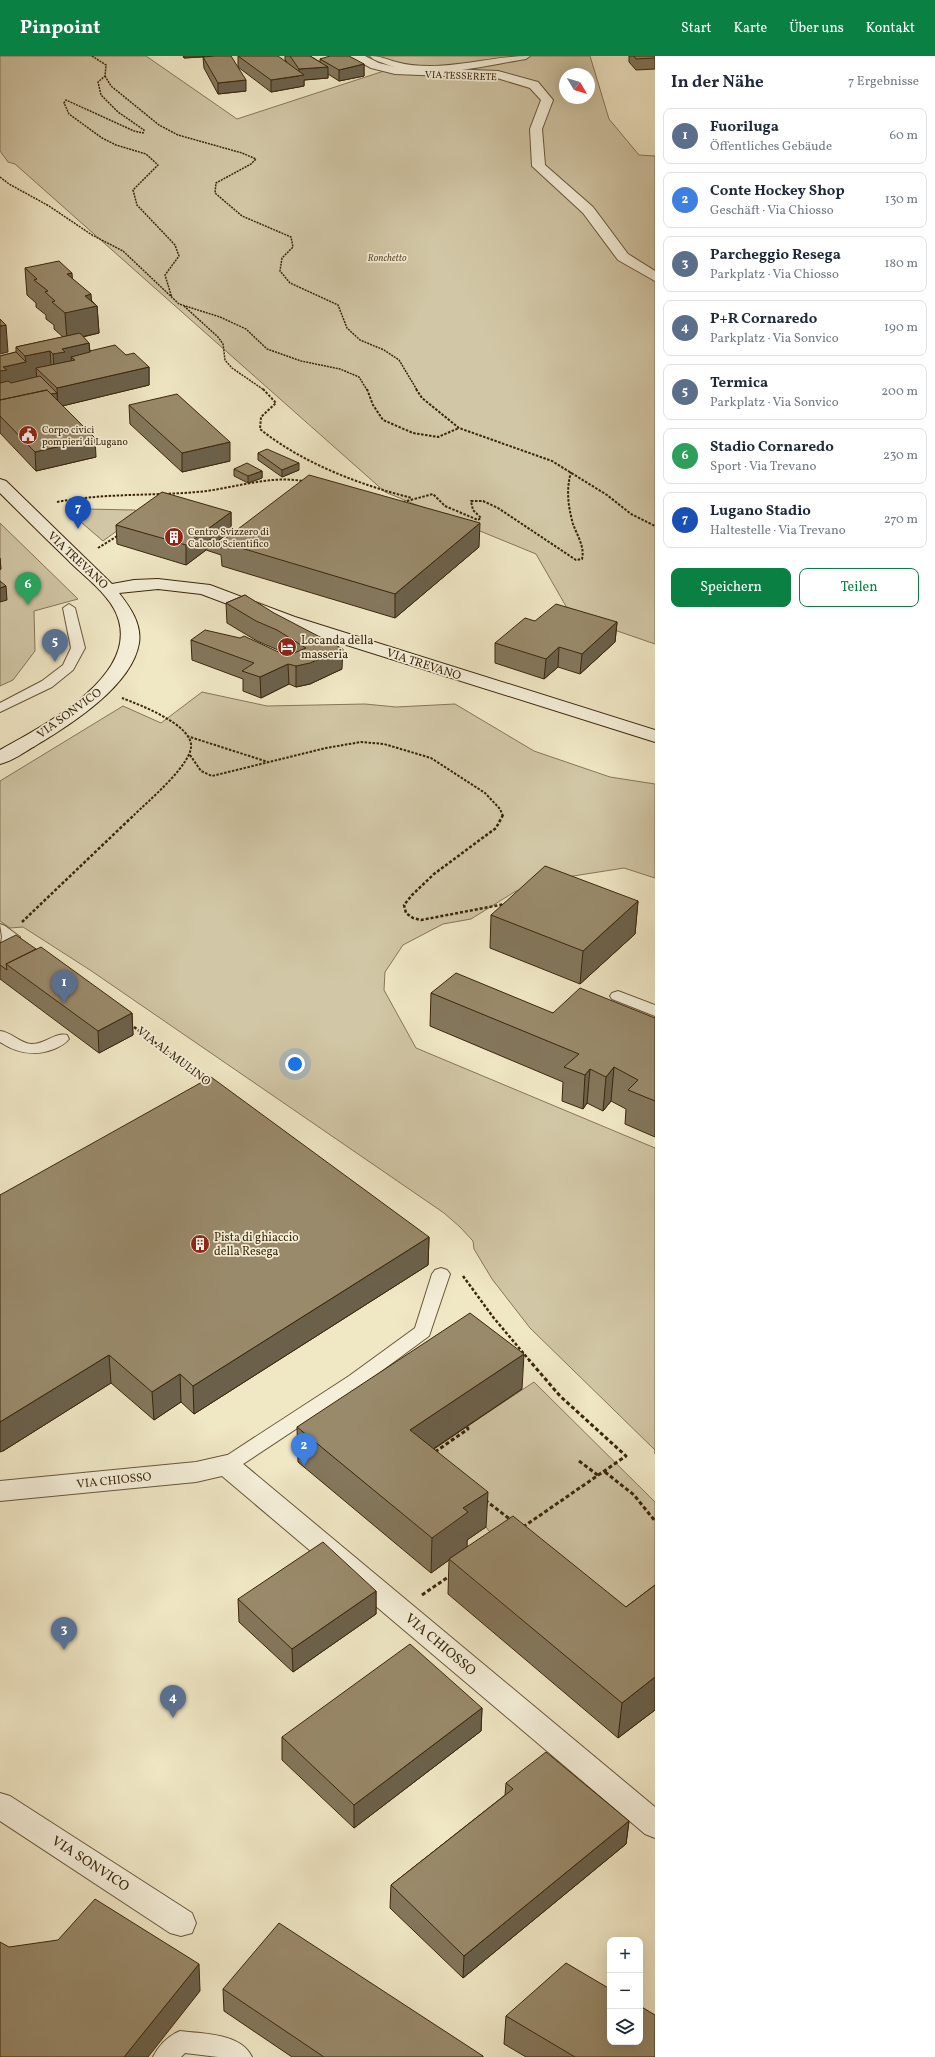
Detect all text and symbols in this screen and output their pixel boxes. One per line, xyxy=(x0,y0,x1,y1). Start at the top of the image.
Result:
text: Pinpoint xyxy=(20,15,100,41)
text: Start xyxy=(681,19,711,38)
text: Karte xyxy=(733,19,767,38)
text: Über uns xyxy=(789,19,844,38)
text: Kontakt xyxy=(866,19,915,38)
street label: VIA TESSERETE xyxy=(425,68,497,84)
north arrow xyxy=(559,68,595,104)
text: In der Nähe xyxy=(671,71,764,94)
text: 7 Ergebnisse xyxy=(848,73,919,91)
text: Fuoriluga xyxy=(710,117,779,138)
text: 1 xyxy=(682,127,688,145)
text: 60 m xyxy=(890,127,918,145)
text: Öffentliches Gebäude xyxy=(710,138,832,156)
text: Conte Hockey Shop xyxy=(710,181,845,202)
text: 2 xyxy=(682,191,688,209)
text: 130 m xyxy=(885,191,918,209)
text: Geschäft · Via Chiosso xyxy=(710,202,834,220)
text: Parcheggio Resega xyxy=(710,245,841,266)
park label: Ronchetto xyxy=(367,251,407,265)
text: 3 xyxy=(682,255,688,273)
text: 180 m xyxy=(884,255,918,273)
text: Parkplatz · Via Chiosso xyxy=(710,266,839,284)
text: P+R Cornaredo xyxy=(710,309,817,330)
text: 4 xyxy=(681,319,689,337)
text: 190 m xyxy=(884,319,918,337)
text: Parkplatz · Via Sonvico xyxy=(710,330,839,348)
text: Termica xyxy=(710,373,768,394)
text: 5 xyxy=(682,383,688,401)
text: 200 m xyxy=(881,383,918,401)
text: Parkplatz · Via Sonvico xyxy=(710,394,839,412)
place label: Corpo civici pompieri di Lugano xyxy=(42,423,128,449)
public building icon: Corpo civici pompieri di Lugano xyxy=(17,424,39,446)
text: Stadio Cornaredo xyxy=(710,437,834,458)
text: 6 xyxy=(681,447,689,465)
text: 230 m xyxy=(883,447,918,465)
text: Sport · Via Trevano xyxy=(710,458,816,476)
pin: 7 xyxy=(65,496,91,529)
text: Lugano Stadio xyxy=(710,501,811,522)
text: 7 xyxy=(682,511,688,529)
text: 270 m xyxy=(884,511,918,529)
text: Haltestelle · Via Trevano xyxy=(710,522,846,540)
place label: Centro Svizzero di Calcolo Scientifico xyxy=(188,525,269,551)
building icon: Centro Svizzero di Calcolo Scientifico xyxy=(163,526,185,548)
street label: VIA TREVANO xyxy=(43,528,111,593)
button: Speichern xyxy=(671,568,791,607)
button: Teilen xyxy=(799,568,919,607)
pin: 6 xyxy=(15,572,41,605)
pin: 5 xyxy=(42,629,68,662)
place label: Locanda della masseria xyxy=(301,633,373,663)
hotel icon: Locanda della masseria xyxy=(276,636,298,658)
street label: VIA TREVANO xyxy=(384,645,463,685)
street label: VIA SONVICO xyxy=(34,685,105,743)
pin: 1 xyxy=(51,970,77,1003)
street label: VIA AL MULINO xyxy=(133,1024,214,1090)
your location xyxy=(285,1054,305,1074)
place label: Pista di ghiaccio della Resega xyxy=(214,1230,299,1260)
building icon: Pista di ghiaccio della Resega xyxy=(189,1233,211,1255)
pin: 2 xyxy=(291,1433,317,1466)
street label: VIA CHIOSSO xyxy=(76,1469,153,1493)
street label: VIA CHIOSSO xyxy=(400,1610,480,1681)
pin: 3 xyxy=(51,1617,77,1650)
pin: 4 xyxy=(160,1685,186,1718)
street label: VIA SONVICO xyxy=(48,1832,133,1897)
map controls xyxy=(607,1937,643,2045)
button: + xyxy=(607,1937,643,1973)
button: − xyxy=(607,1973,643,2009)
button: layers xyxy=(607,2009,643,2045)

